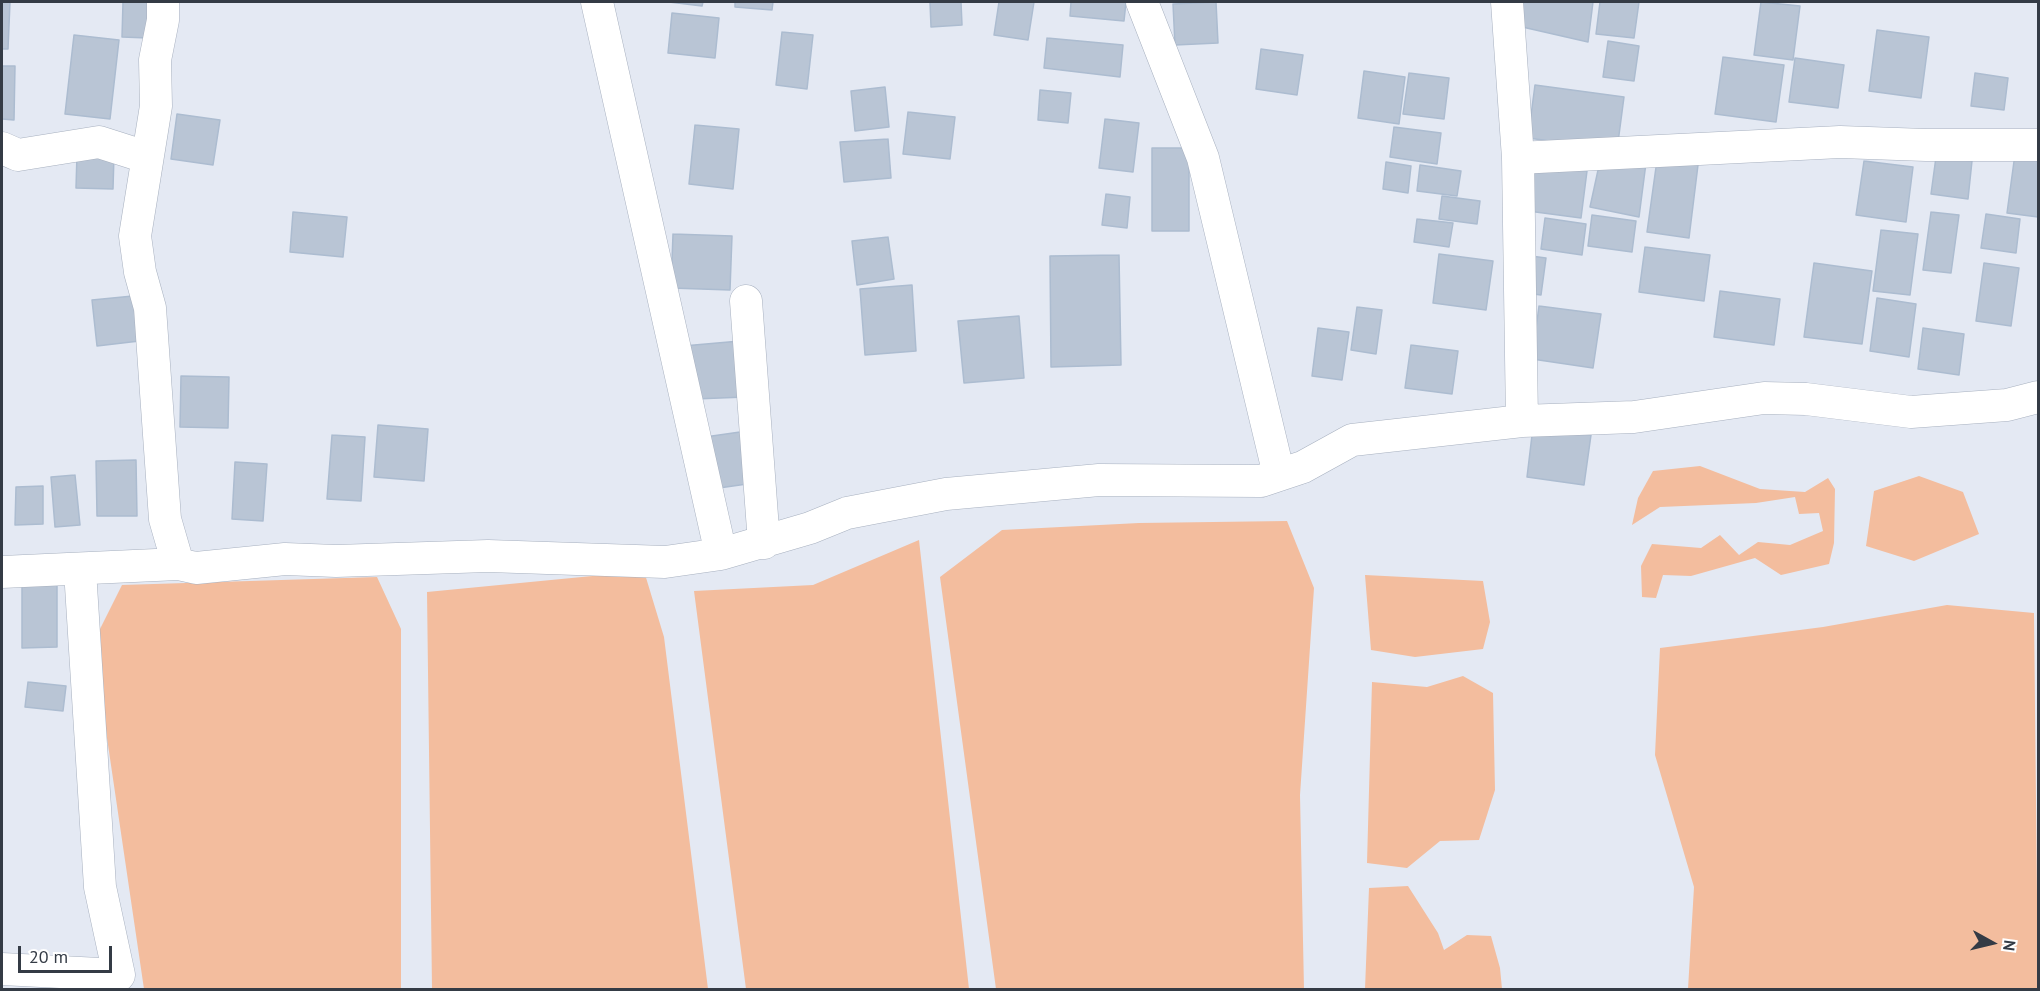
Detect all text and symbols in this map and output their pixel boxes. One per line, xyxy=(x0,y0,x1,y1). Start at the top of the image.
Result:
north arrow xyxy=(1962,913,2022,973)
scale bar xyxy=(21,934,116,972)
text: N xyxy=(1999,939,2020,952)
text: 20 m xyxy=(29,945,68,968)

